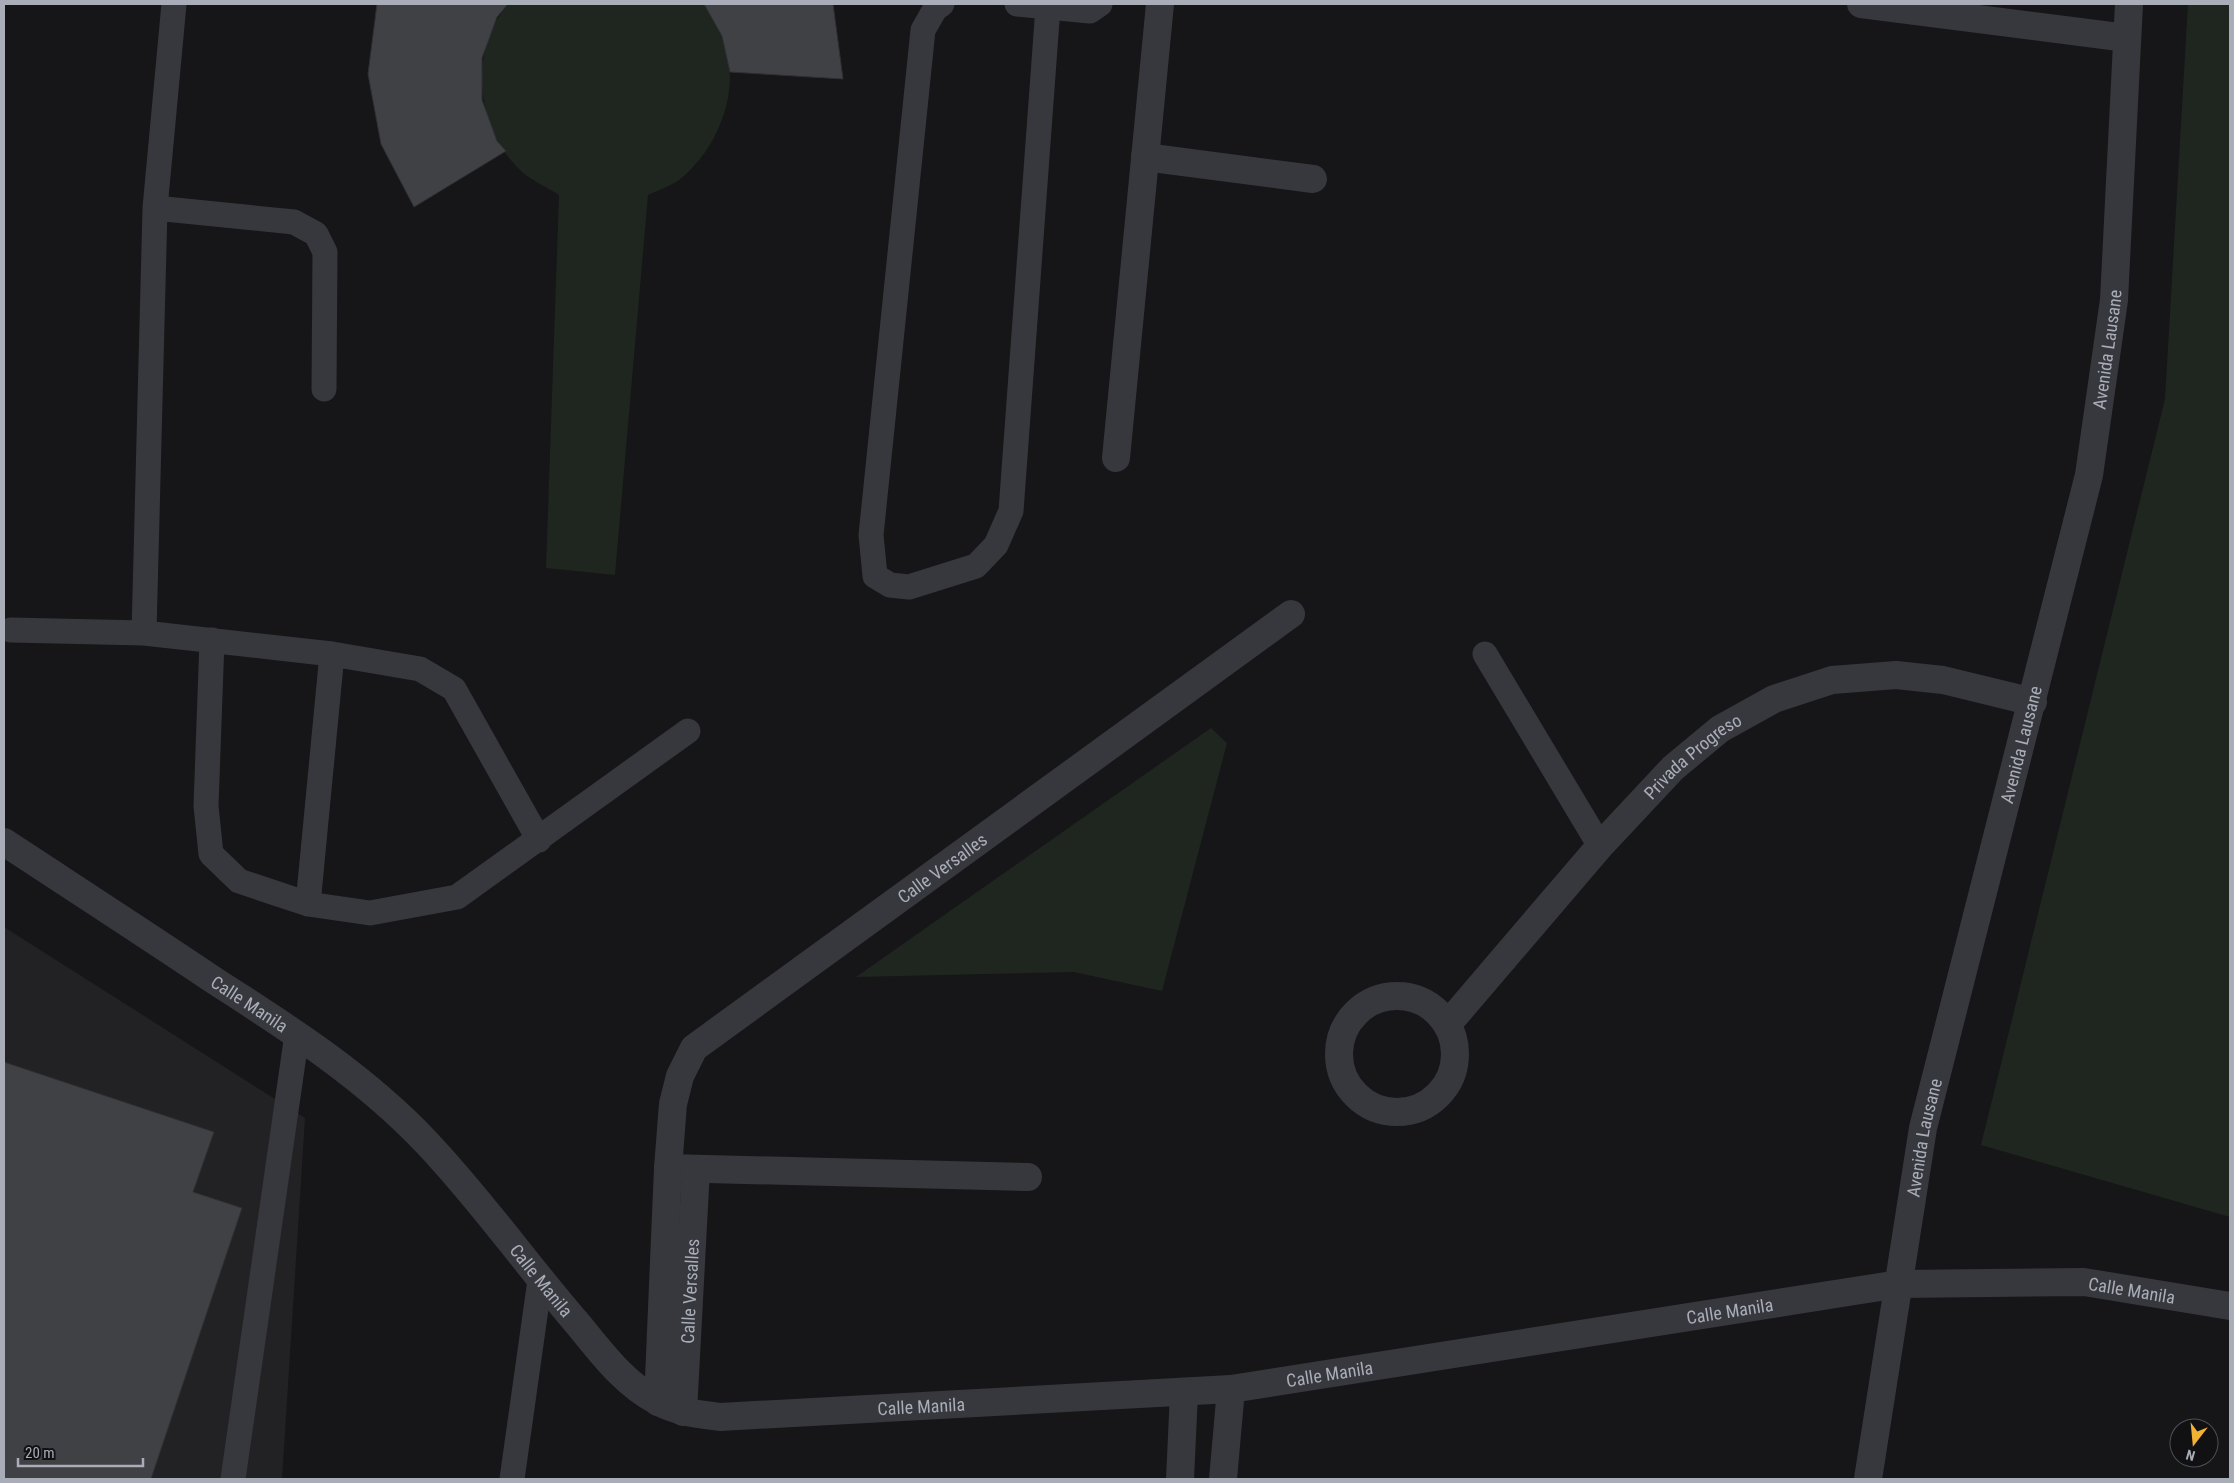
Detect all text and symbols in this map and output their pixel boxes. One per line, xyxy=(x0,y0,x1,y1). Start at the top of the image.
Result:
street label: Avenida Lausane xyxy=(2088,289,2125,410)
street label: Avenida Lausane xyxy=(1995,684,2046,805)
street label: Privada Progreso xyxy=(1639,709,1745,803)
street label: Calle Versalles xyxy=(893,828,991,907)
street label: Calle Manila xyxy=(207,971,292,1036)
street label: Avenida Lausane xyxy=(1902,1076,1946,1198)
street label: Calle Versalles xyxy=(676,1238,703,1344)
street label: Calle Manila xyxy=(506,1240,577,1321)
street label: Calle Manila xyxy=(2087,1272,2177,1307)
street label: Calle Manila xyxy=(1685,1293,1774,1328)
street label: Calle Manila xyxy=(1285,1356,1374,1391)
street label: Calle Manila xyxy=(877,1393,965,1419)
north arrow xyxy=(2169,1418,2219,1468)
scale bar xyxy=(18,1436,142,1468)
text: 20 m xyxy=(25,1444,55,1462)
text: N xyxy=(2184,1447,2197,1464)

